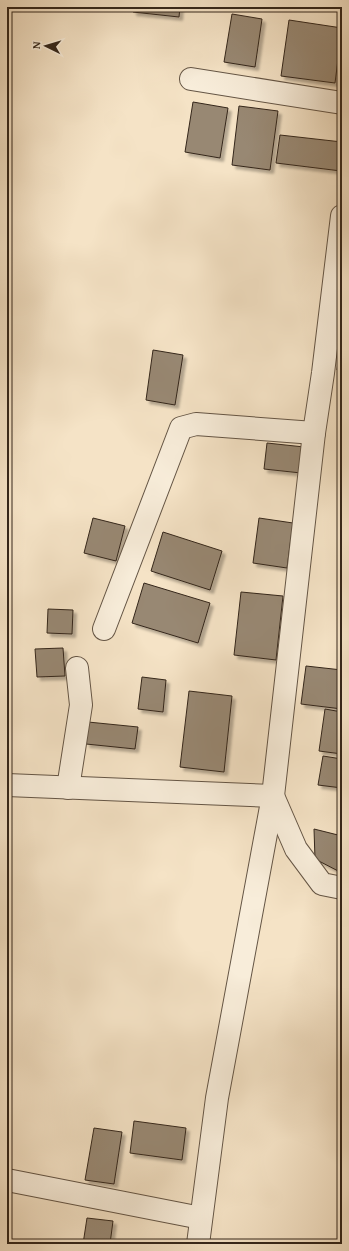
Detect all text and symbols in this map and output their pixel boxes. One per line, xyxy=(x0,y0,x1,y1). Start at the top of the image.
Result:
north arrow xyxy=(26,26,66,66)
text: N xyxy=(28,40,44,49)

